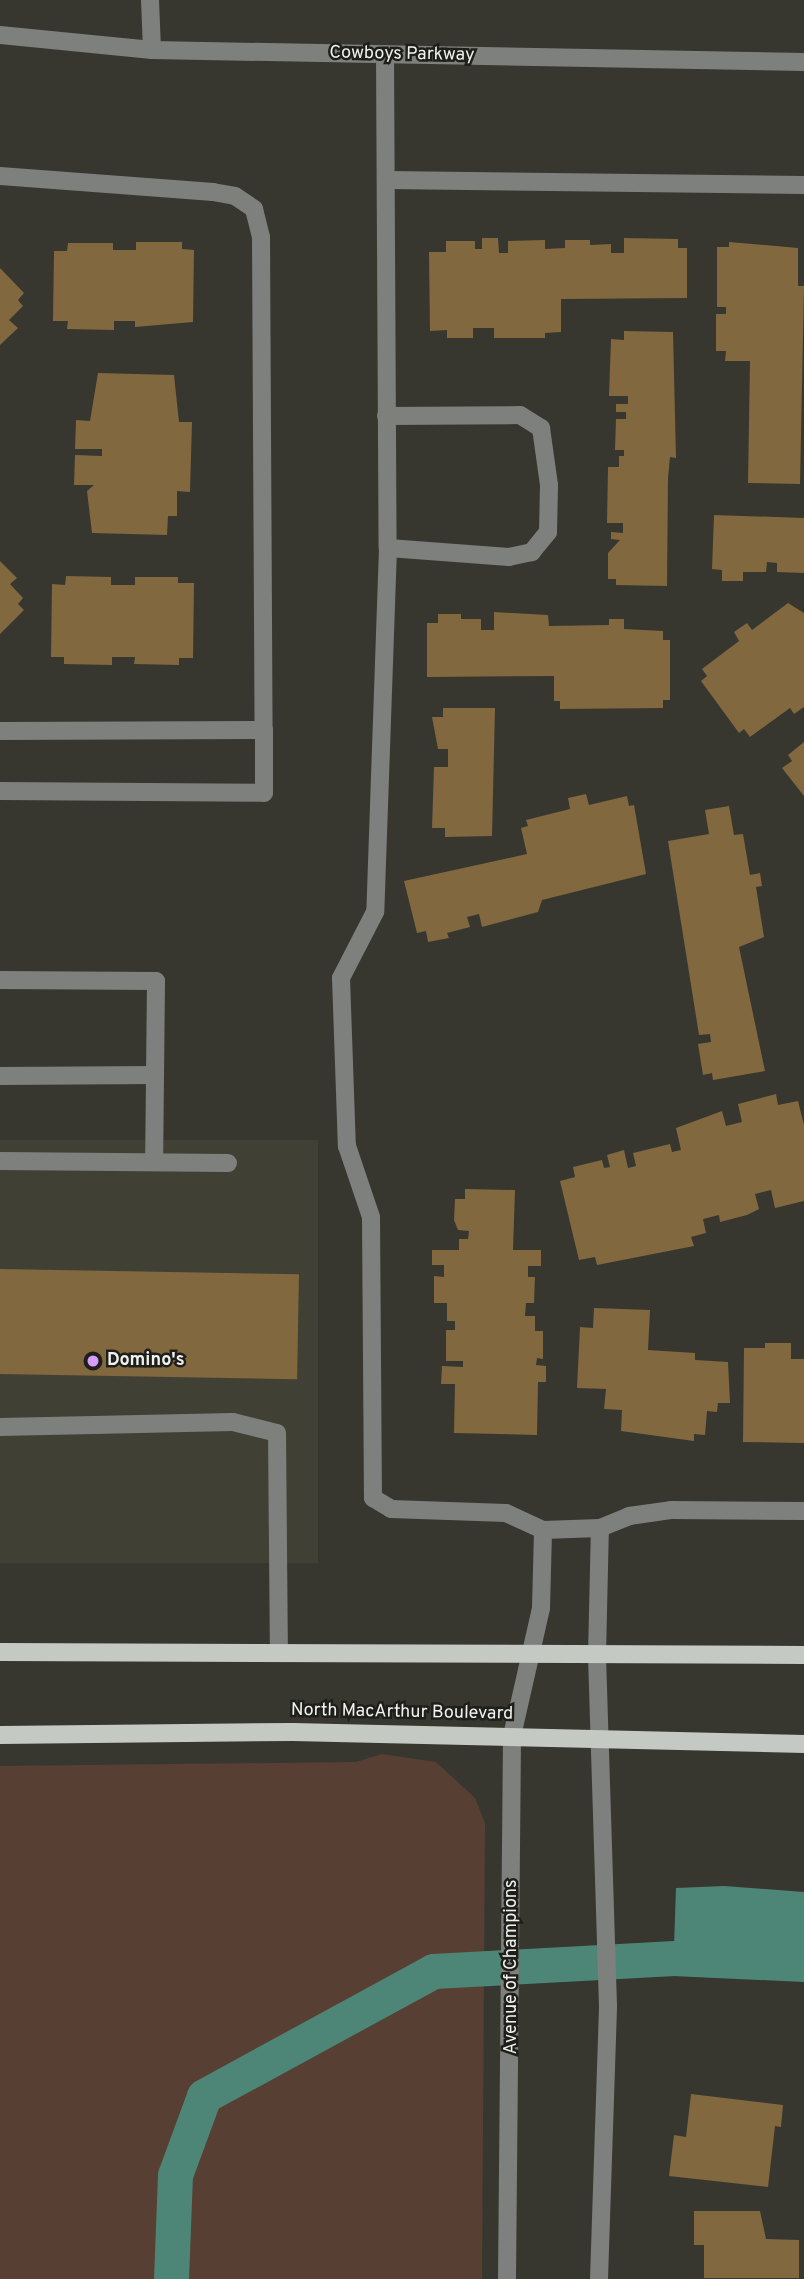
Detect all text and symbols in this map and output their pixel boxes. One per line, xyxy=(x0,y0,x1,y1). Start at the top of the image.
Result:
street label: Cowboys Parkway xyxy=(329,43,475,67)
place label: Domino's xyxy=(107,1350,185,1372)
marker: Domino's xyxy=(85,1353,101,1369)
street label: North MacArthur Boulevard xyxy=(291,1700,513,1726)
street label: Avenue of Champions xyxy=(501,1880,523,2054)

